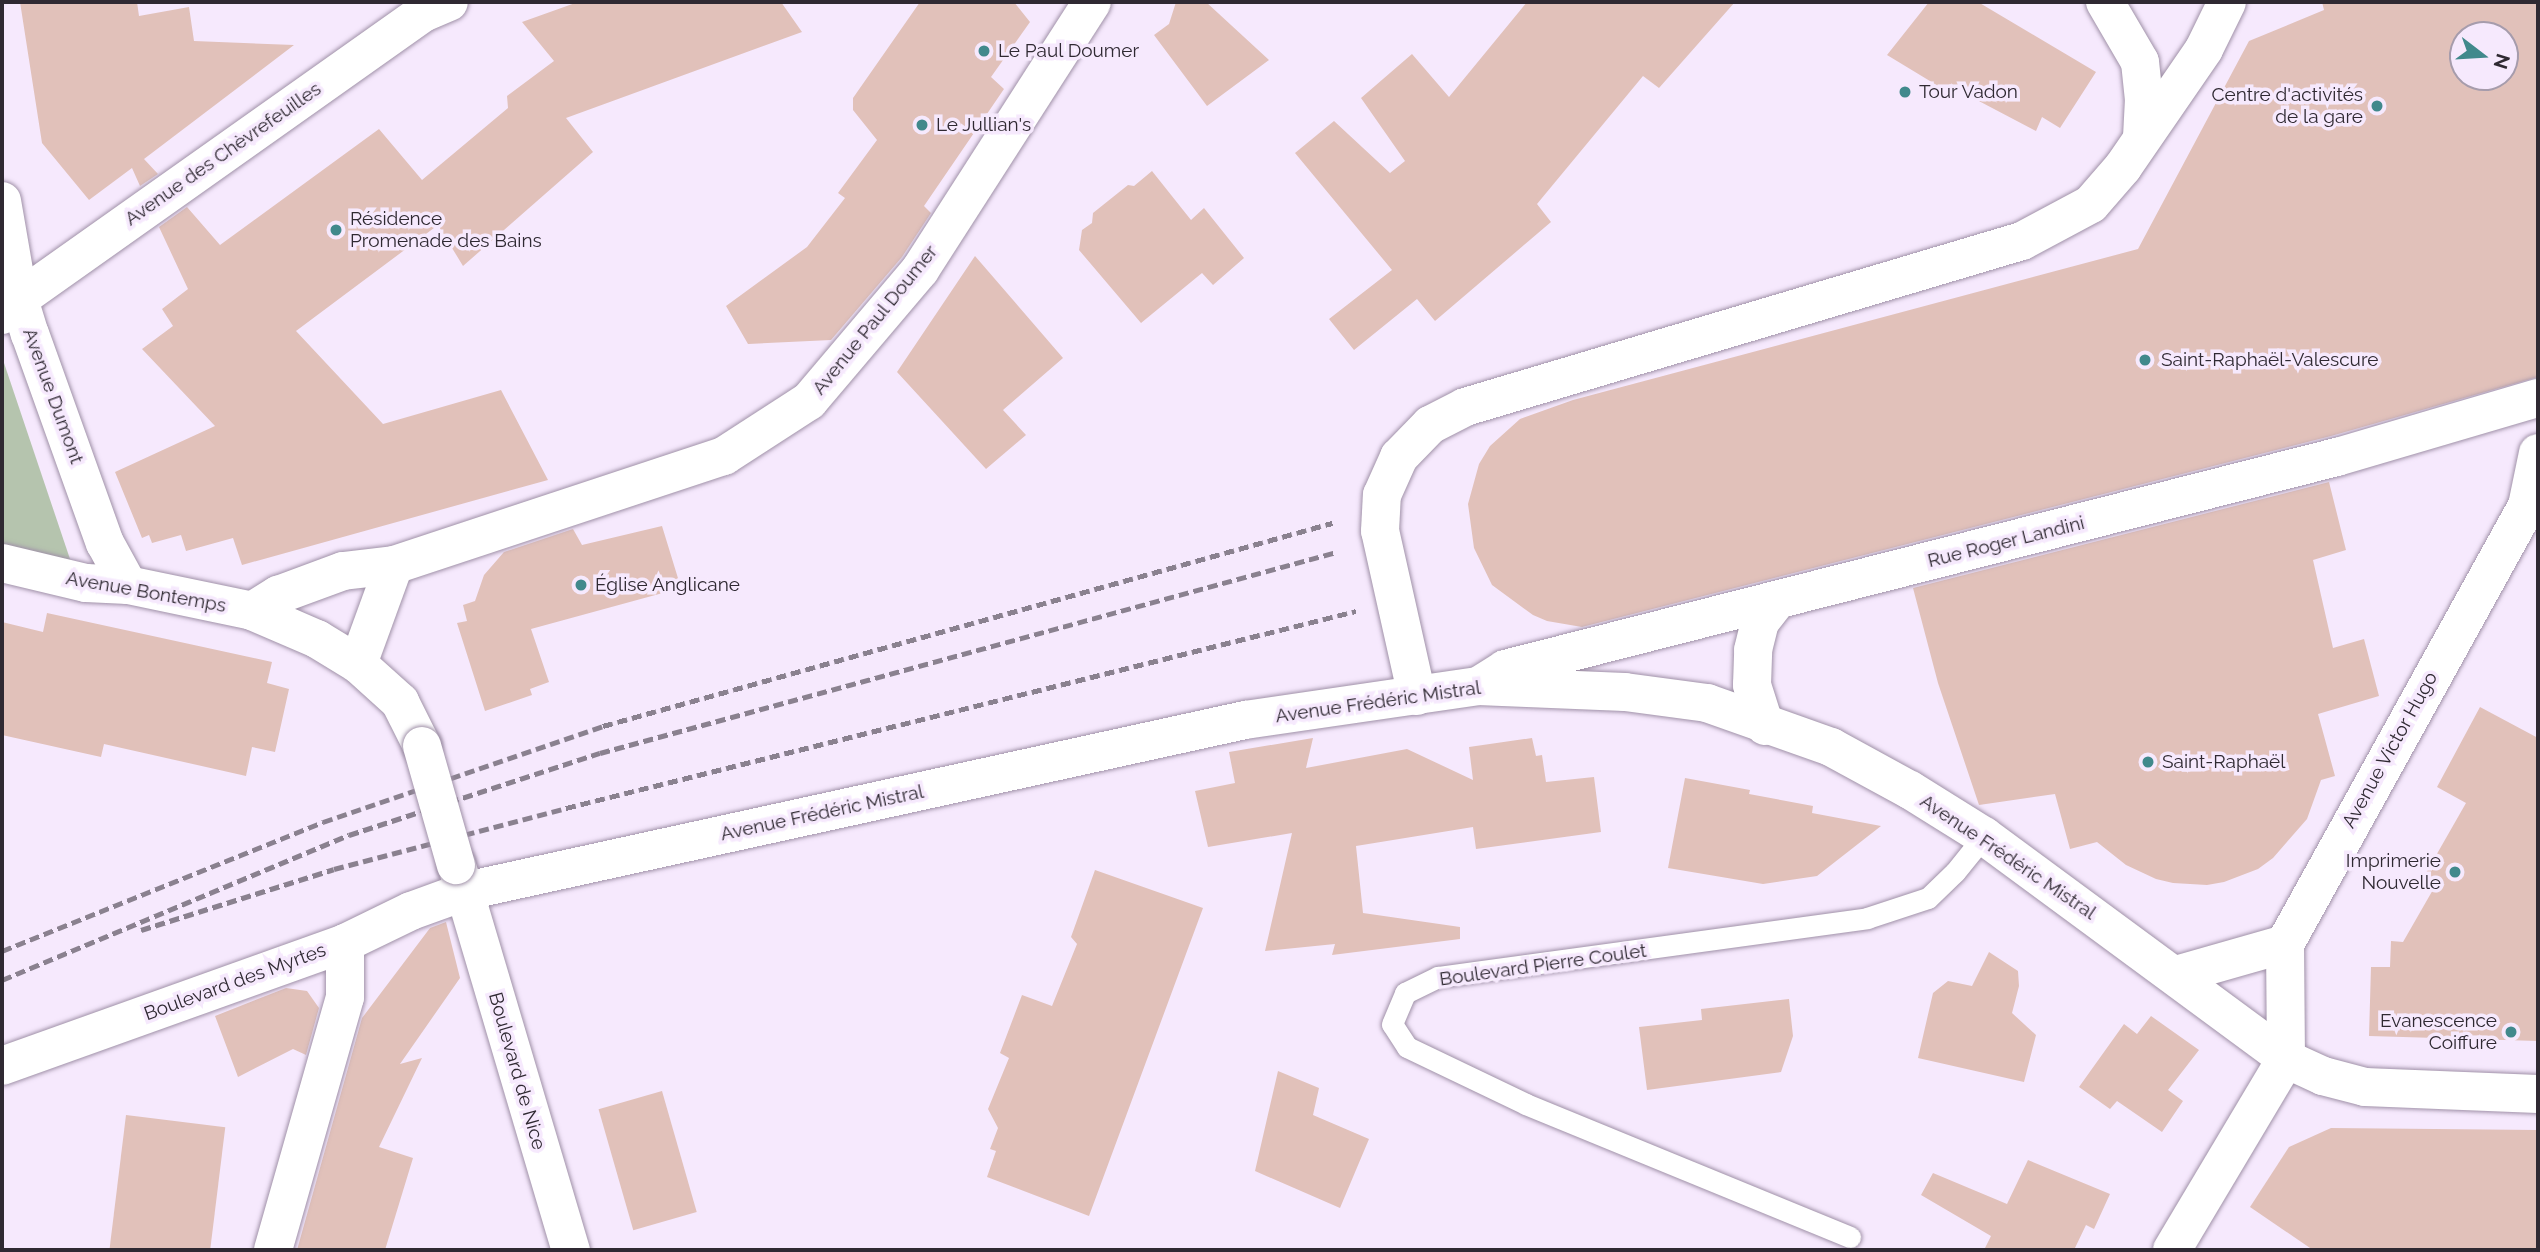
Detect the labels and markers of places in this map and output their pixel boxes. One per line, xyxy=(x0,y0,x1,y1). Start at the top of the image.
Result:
place label: Le Paul Doumer xyxy=(998,40,1140,62)
marker: Le Paul Doumer xyxy=(976,43,992,59)
place label: Tour Vadon xyxy=(1919,81,2019,103)
marker: Tour Vadon xyxy=(1897,84,1913,100)
place label: Centre d'activités de la gare xyxy=(2212,84,2363,128)
marker: Centre d'activités de la gare xyxy=(2369,98,2385,114)
place label: Le Jullian's xyxy=(936,114,1032,136)
marker: Le Jullian's xyxy=(914,117,930,133)
place label: Résidence Promenade des Bains xyxy=(350,208,542,252)
marker: Résidence Promenade des Bains xyxy=(328,222,344,238)
place label: Saint-Raphaël-Valescure xyxy=(2161,349,2378,371)
marker: Saint-Raphaël-Valescure xyxy=(2135,350,2155,370)
place label: Église Anglicane xyxy=(595,574,741,596)
marker: Église Anglicane xyxy=(573,577,589,593)
place label: Saint-Raphaël xyxy=(2162,751,2285,773)
marker: Saint-Raphaël xyxy=(2140,754,2156,770)
place label: Imprimerie Nouvelle xyxy=(2346,850,2441,894)
marker: Imprimerie Nouvelle xyxy=(2447,864,2463,880)
place label: Evanescence Coiffure xyxy=(2380,1010,2497,1054)
marker: Evanescence Coiffure xyxy=(2503,1024,2519,1040)

